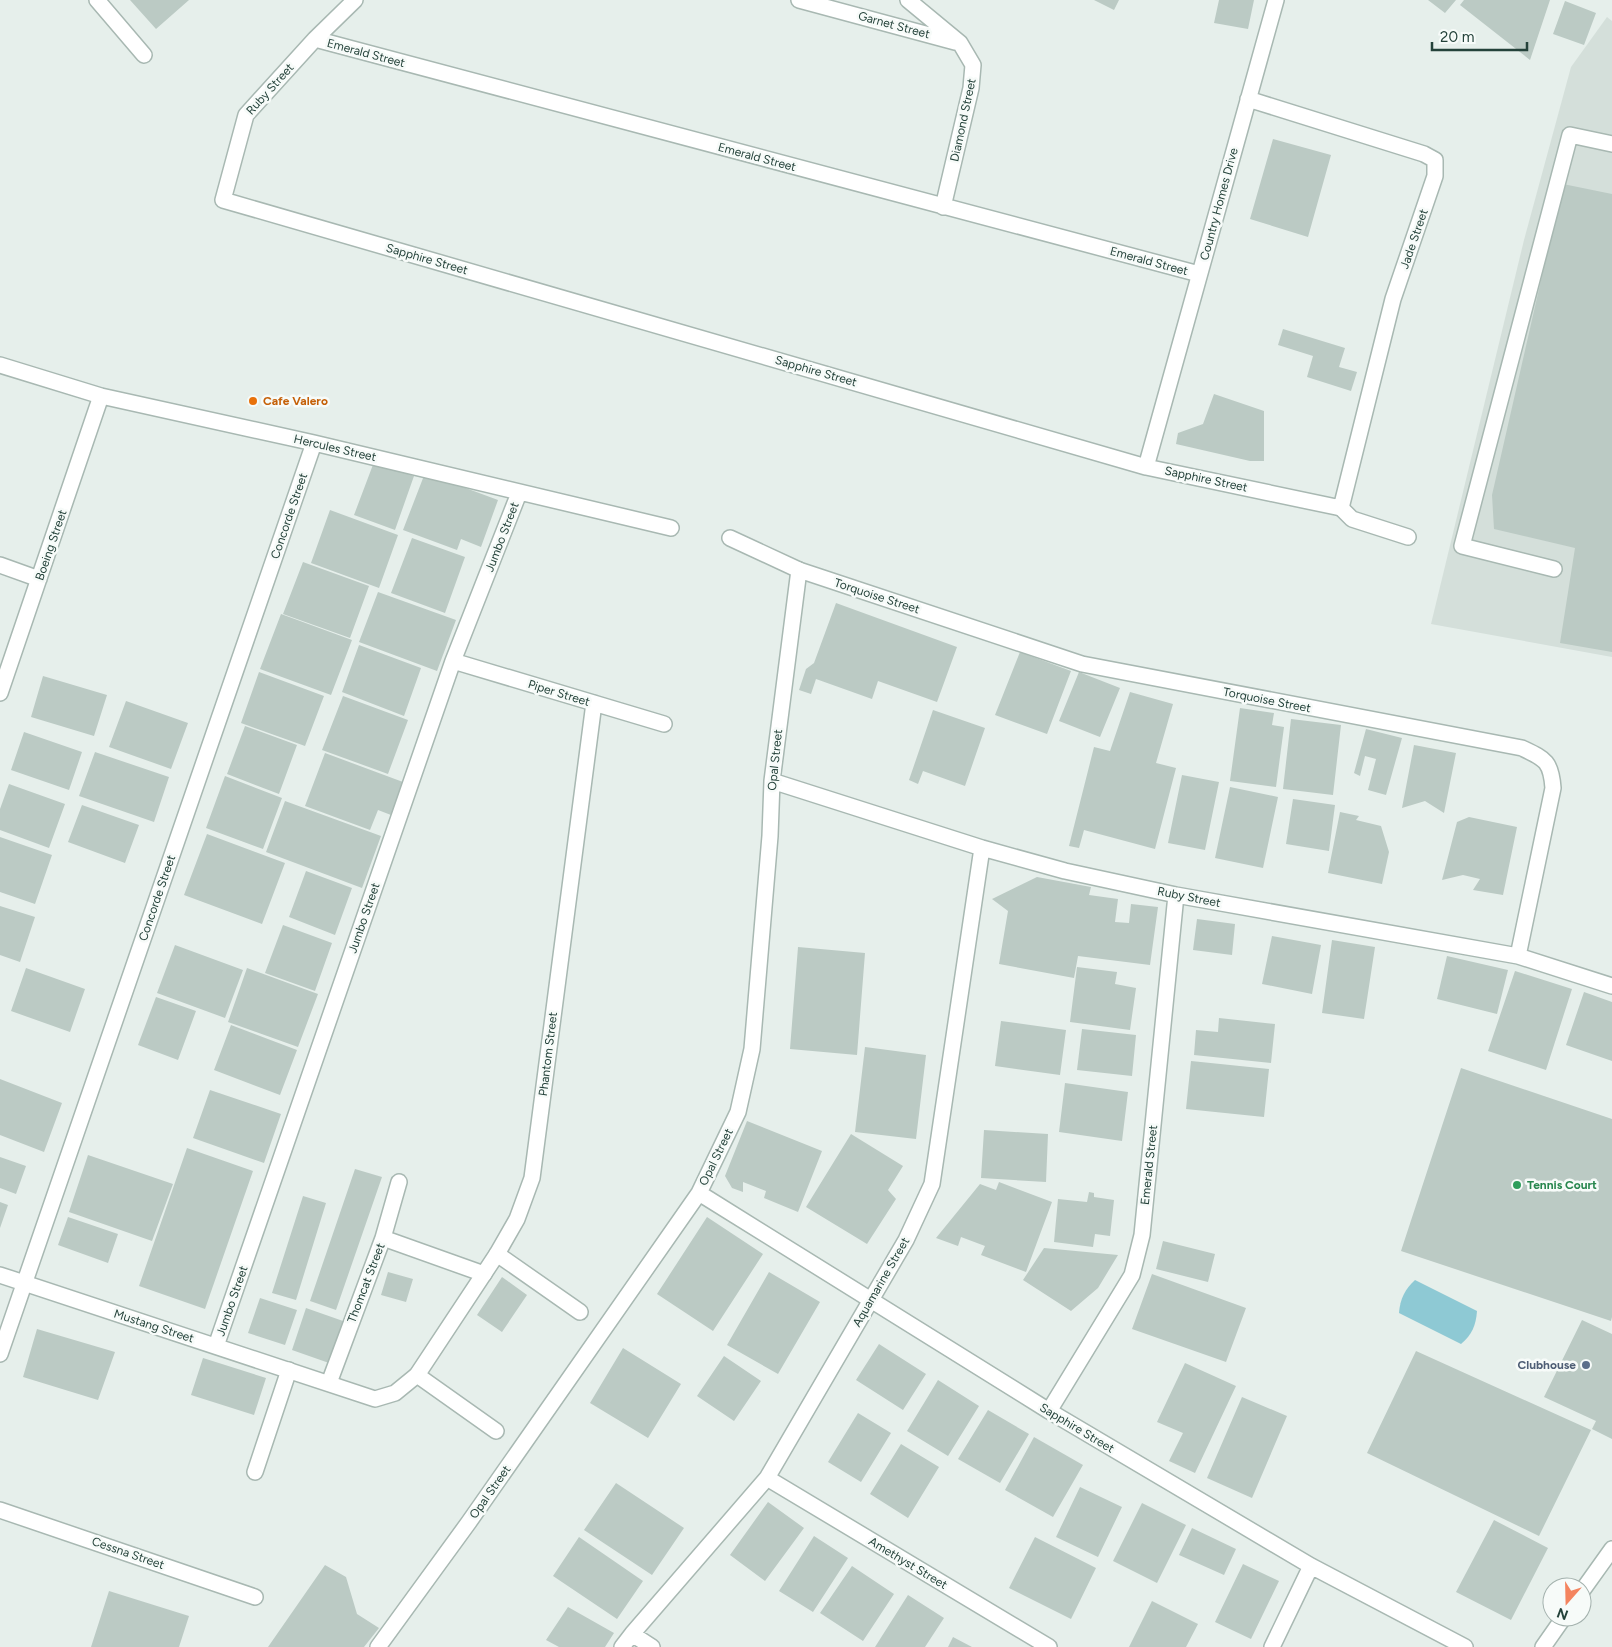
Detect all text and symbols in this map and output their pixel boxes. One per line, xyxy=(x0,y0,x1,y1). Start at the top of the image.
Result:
street label: Garnet Street xyxy=(857,9,932,41)
scale bar xyxy=(1432,20,1527,52)
text: 20 m xyxy=(1440,28,1474,46)
street label: Emerald Street xyxy=(325,36,407,70)
street label: Ruby Street xyxy=(243,60,297,117)
street label: Diamond Street xyxy=(947,77,979,163)
street label: Emerald Street xyxy=(716,140,798,174)
street label: Country Homes Drive xyxy=(1197,146,1241,262)
street label: Jade Street xyxy=(1397,207,1431,271)
street label: Sapphire Street xyxy=(385,241,470,277)
street label: Emerald Street xyxy=(1108,244,1190,278)
street label: Sapphire Street xyxy=(774,353,859,389)
place label: Cafe Valero xyxy=(263,394,328,408)
marker: Cafe Valero xyxy=(247,395,259,407)
street label: Hercules Street xyxy=(292,432,378,464)
street label: Sapphire Street xyxy=(1163,463,1249,495)
street label: Concorde Street xyxy=(268,471,310,561)
street label: Jumbo Street xyxy=(482,500,522,574)
street label: Boeing Street xyxy=(32,507,70,582)
street label: Torquoise Street xyxy=(833,576,922,617)
street label: Piper Street xyxy=(526,677,592,709)
street label: Torquoise Street xyxy=(1222,685,1312,715)
street label: Opal Street xyxy=(765,728,785,791)
street label: Concorde Street xyxy=(136,853,178,943)
street label: Jumbo Street xyxy=(345,880,383,955)
street label: Ruby Street xyxy=(1156,884,1222,910)
street label: Phantom Street xyxy=(536,1011,560,1097)
street label: Emerald Street xyxy=(1138,1124,1160,1206)
street label: Opal Street xyxy=(696,1126,736,1188)
place label: Tennis Court xyxy=(1527,1178,1597,1192)
marker: Tennis Court xyxy=(1511,1179,1523,1191)
street label: Aquamarine Street xyxy=(850,1234,912,1329)
street label: Thomcat Street xyxy=(344,1241,388,1325)
street label: Jumbo Street xyxy=(213,1263,251,1338)
street label: Mustang Street xyxy=(112,1306,196,1346)
place label: Clubhouse xyxy=(1518,1358,1576,1372)
marker: Clubhouse xyxy=(1580,1359,1592,1371)
street label: Sapphire Street xyxy=(1037,1400,1117,1456)
street label: Opal Street xyxy=(467,1462,514,1521)
street label: Cessna Street xyxy=(90,1534,167,1572)
street label: Amethyst Street xyxy=(866,1534,950,1592)
north arrow xyxy=(1542,1577,1592,1627)
text: N xyxy=(1555,1604,1571,1624)

